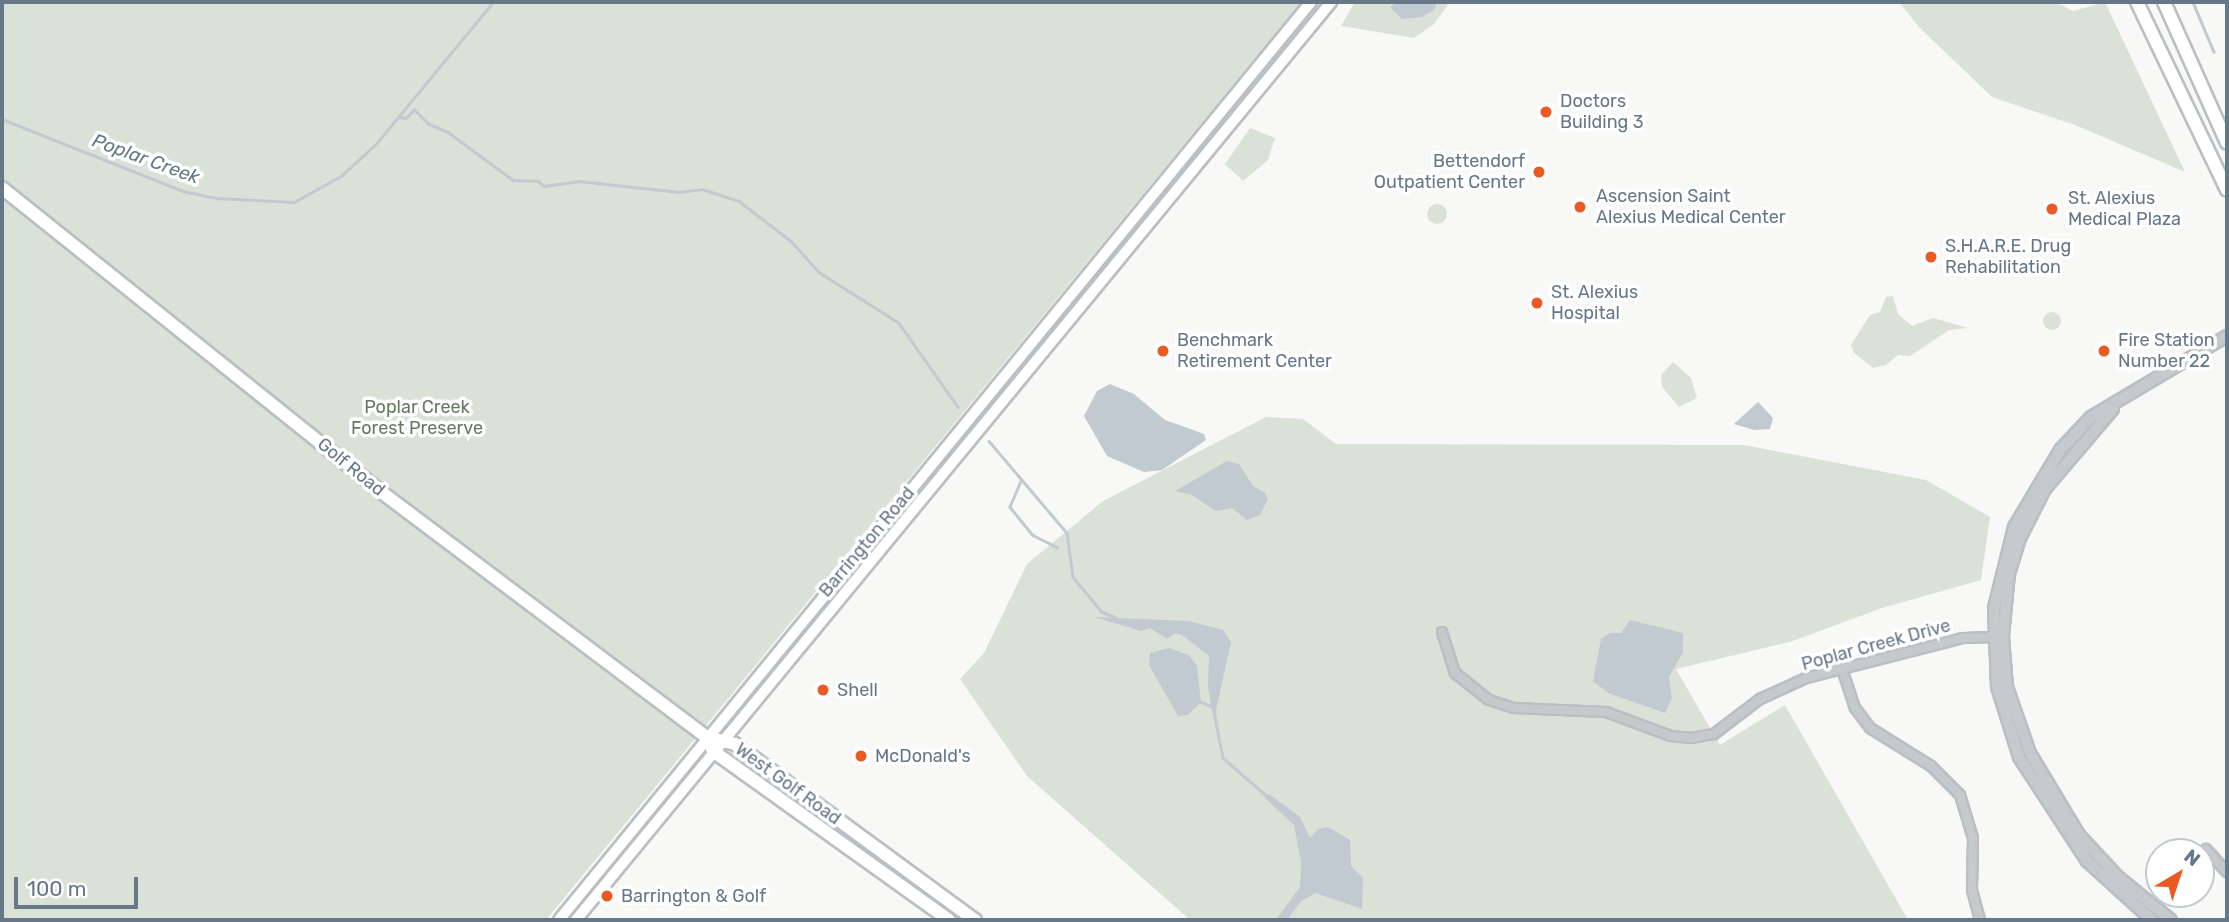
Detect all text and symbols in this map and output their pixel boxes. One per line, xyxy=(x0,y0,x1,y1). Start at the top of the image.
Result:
place label: Doctors Building 3 xyxy=(1560,91,1644,134)
marker: Doctors Building 3 xyxy=(1538,104,1554,120)
water label: Poplar Creek xyxy=(89,129,203,189)
place label: Bettendorf Outpatient Center xyxy=(1374,151,1525,194)
marker: Bettendorf Outpatient Center xyxy=(1531,164,1547,180)
place label: Ascension Saint Alexius Medical Center xyxy=(1596,186,1786,228)
place label: St. Alexius Medical Plaza xyxy=(2068,188,2181,230)
marker: Ascension Saint Alexius Medical Center xyxy=(1570,197,1590,217)
marker: St. Alexius Medical Plaza xyxy=(2042,199,2062,219)
place label: S.H.A.R.E. Drug Rehabilitation xyxy=(1945,236,2071,278)
marker: S.H.A.R.E. Drug Rehabilitation xyxy=(1923,249,1939,265)
place label: St. Alexius Hospital xyxy=(1551,282,1639,324)
marker: St. Alexius Hospital xyxy=(1529,295,1545,311)
place label: Benchmark Retirement Center xyxy=(1177,330,1332,372)
place label: Fire Station Number 22 xyxy=(2118,330,2215,372)
marker: Benchmark Retirement Center xyxy=(1155,343,1171,359)
marker: Fire Station Number 22 xyxy=(2096,343,2112,359)
park label: Poplar Creek Forest Preserve xyxy=(351,397,483,440)
street label: Golf Road xyxy=(313,433,389,501)
street label: Barrington Road xyxy=(815,483,919,601)
street label: Poplar Creek Drive xyxy=(1799,615,1953,675)
place label: Shell xyxy=(837,679,878,701)
marker: Shell xyxy=(815,682,831,698)
street label: West Golf Road xyxy=(731,738,845,830)
place label: McDonald's xyxy=(875,745,971,767)
marker: McDonald's xyxy=(853,748,869,764)
north arrow xyxy=(2145,838,2215,908)
text: N xyxy=(2180,845,2205,871)
scale bar xyxy=(18,862,142,906)
text: 100 m xyxy=(27,876,86,901)
place label: Barrington & Golf xyxy=(621,885,766,907)
marker: Barrington & Golf xyxy=(599,888,615,904)

